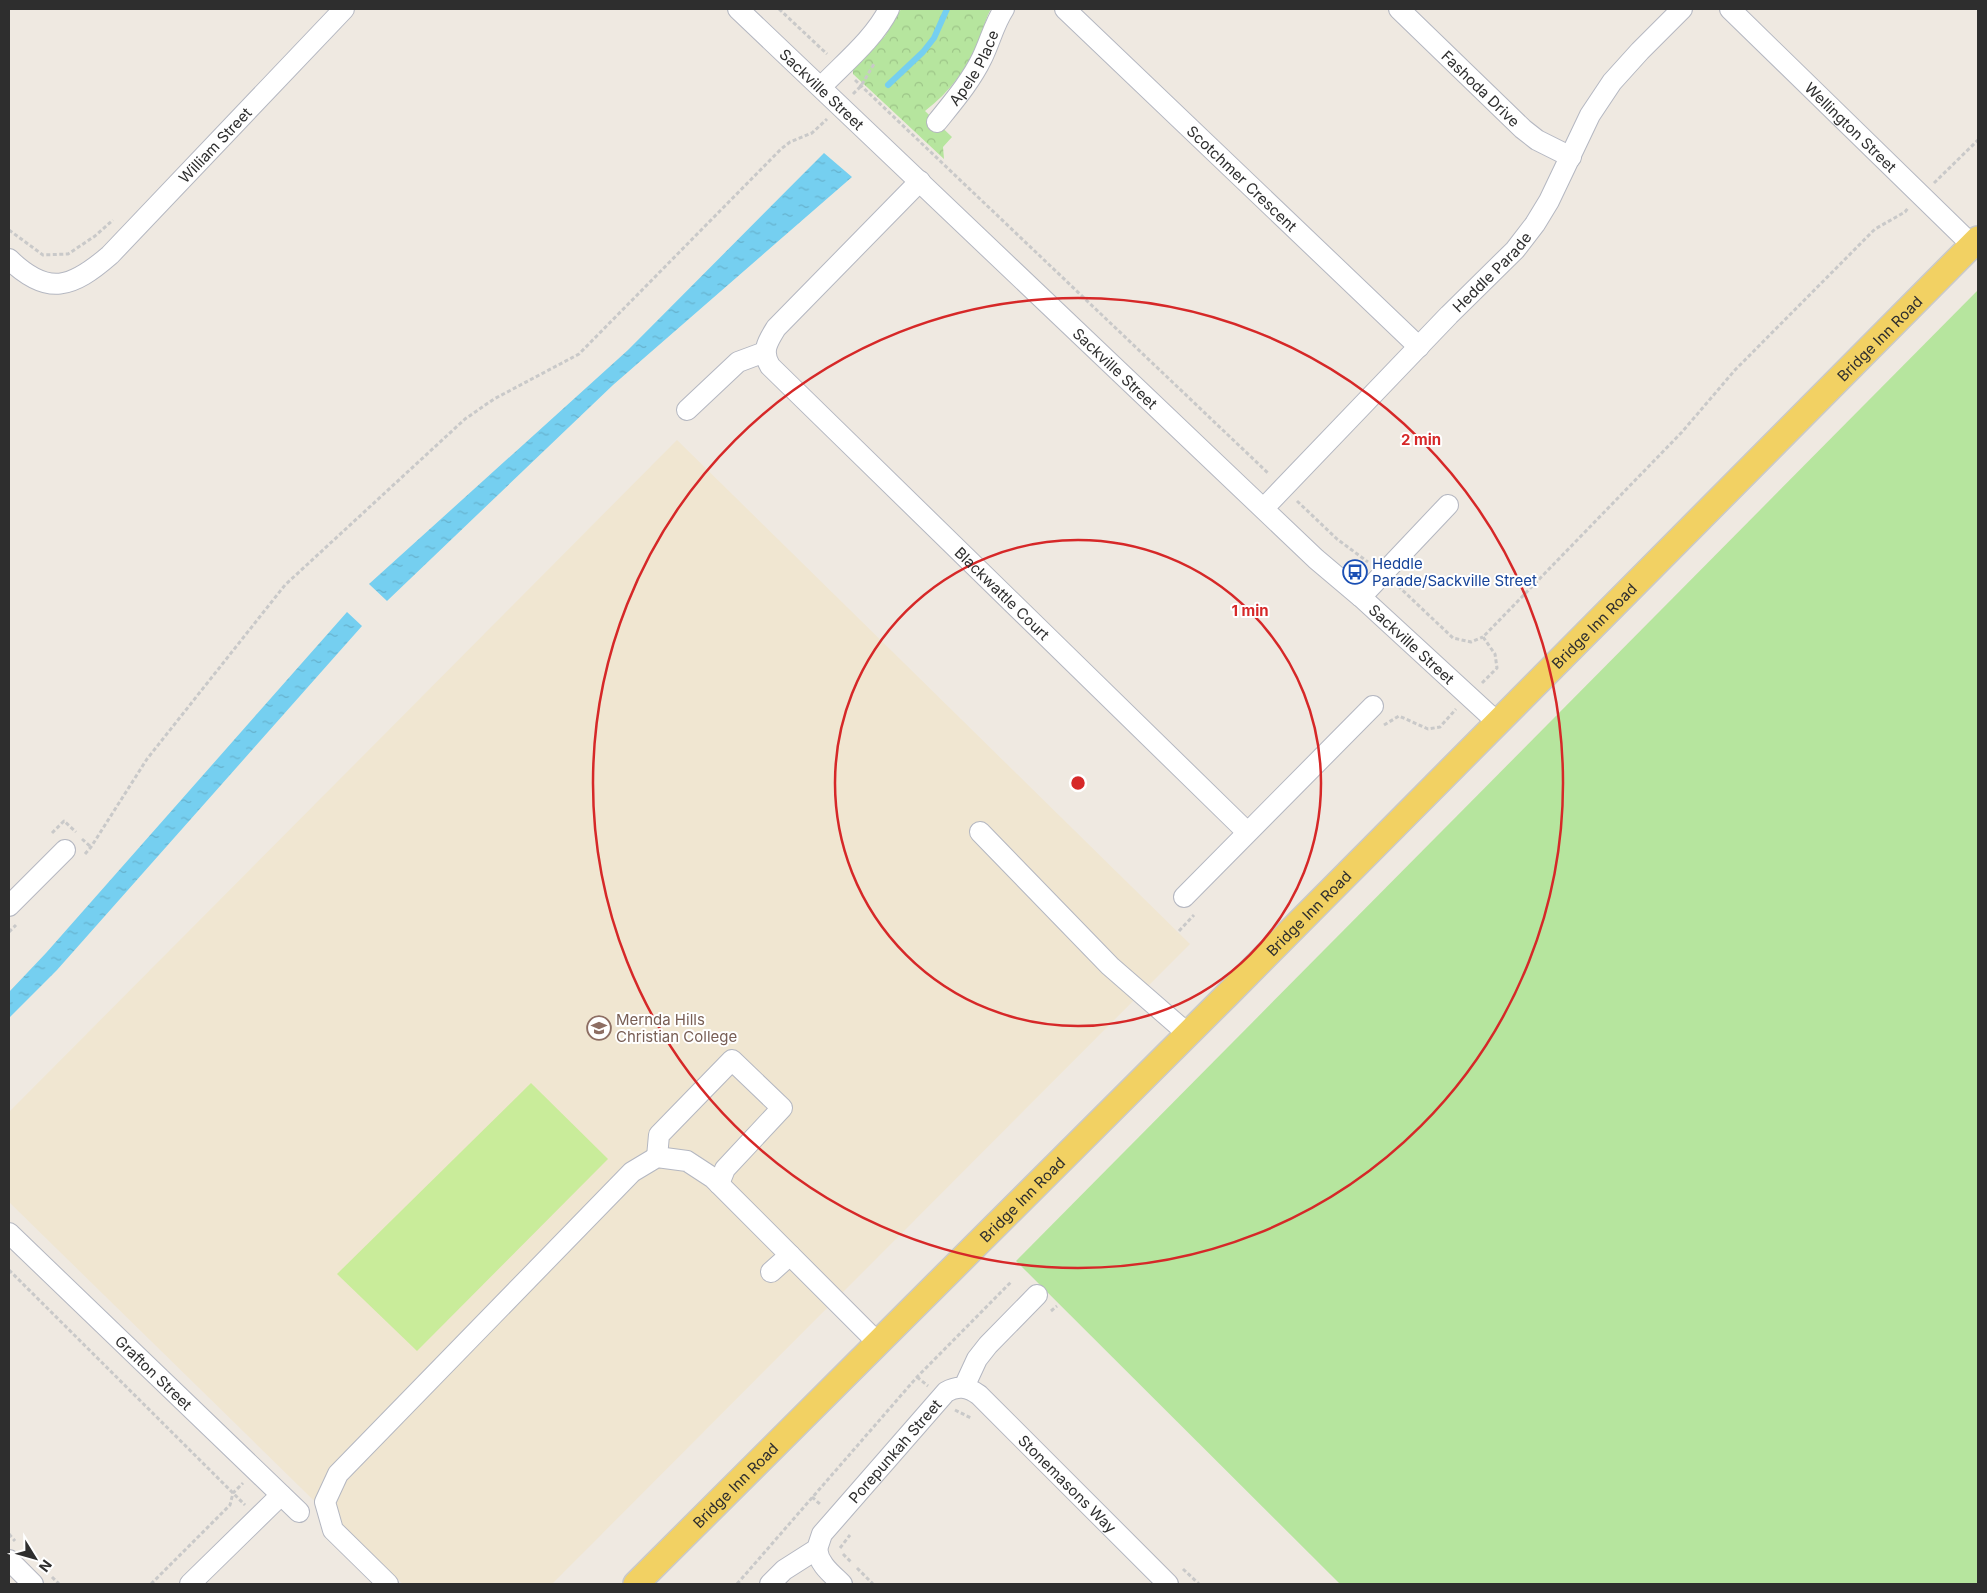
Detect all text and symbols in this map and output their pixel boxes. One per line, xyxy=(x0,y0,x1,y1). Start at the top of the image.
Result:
street label: Apele Place xyxy=(945,27,1002,109)
street label: Sackville Street xyxy=(776,44,868,134)
street label: Fashoda Drive xyxy=(1438,46,1524,131)
street label: Wellington Street xyxy=(1801,78,1901,176)
street label: William Street xyxy=(174,103,255,187)
street label: Scotchmer Crescent xyxy=(1183,121,1301,235)
street label: Heddle Parade xyxy=(1448,228,1535,316)
street label: Bridge Inn Road xyxy=(1833,292,1926,385)
street label: Sackville Street xyxy=(1069,323,1162,413)
text: 2 min xyxy=(1401,430,1441,449)
street label: Blackwattle Court xyxy=(951,543,1054,644)
place label: Heddle Parade/Sackville Street xyxy=(1372,554,1537,590)
bus stop icon: Heddle Parade/Sackville Street xyxy=(1342,559,1368,585)
street label: Bridge Inn Road xyxy=(1547,579,1640,672)
street label: Sackville Street xyxy=(1365,600,1459,688)
text: 1 min xyxy=(1231,601,1269,620)
centre of rings xyxy=(1069,774,1087,792)
street label: Bridge Inn Road xyxy=(1262,866,1355,960)
place label: Mernda Hills Christian College xyxy=(616,1010,737,1046)
school or university icon: Mernda Hills Christian College xyxy=(586,1015,612,1041)
street label: Bridge Inn Road xyxy=(975,1153,1069,1246)
street label: Grafton Street xyxy=(111,1331,196,1414)
street label: Porepunkah Street xyxy=(844,1395,945,1507)
street label: Stonemasons Way xyxy=(1015,1431,1121,1537)
street label: Bridge Inn Road xyxy=(688,1439,782,1532)
north arrow xyxy=(10,1533,60,1583)
text: N xyxy=(36,1557,56,1576)

